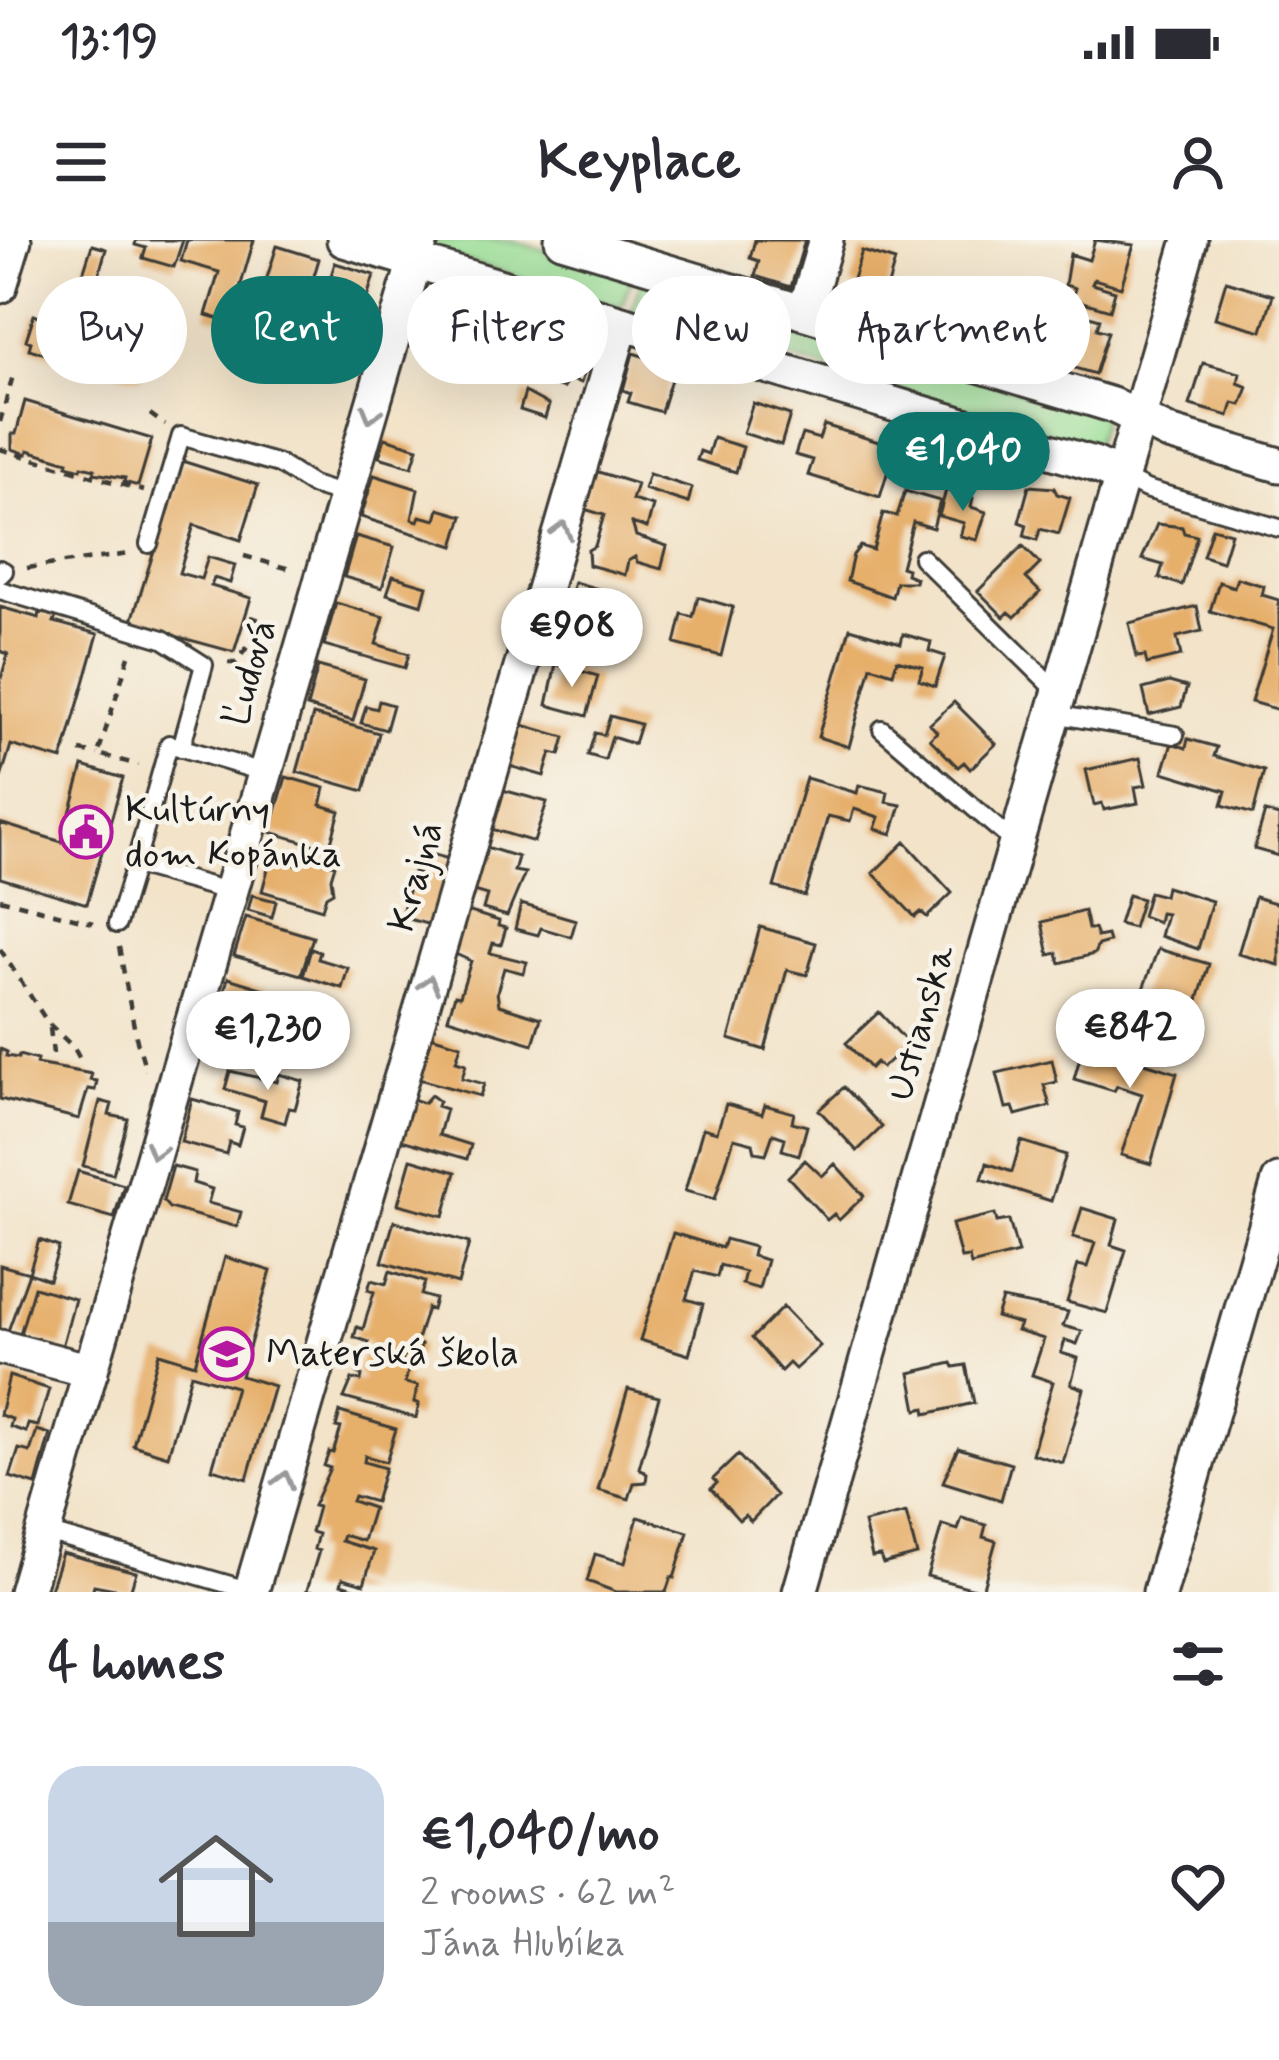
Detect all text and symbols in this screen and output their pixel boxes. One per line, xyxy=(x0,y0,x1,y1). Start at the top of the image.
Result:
text: 13:19 xyxy=(60,13,158,72)
text: Keyplace xyxy=(538,127,741,198)
icon: menu xyxy=(48,129,114,195)
icon: person xyxy=(1165,129,1231,195)
chip: Buy xyxy=(36,276,187,384)
chip: Rent xyxy=(211,276,383,384)
chip: Filters xyxy=(407,276,608,384)
chip: New xyxy=(632,276,791,384)
chip: Apartment xyxy=(815,276,1090,384)
one-way arrow xyxy=(360,403,385,424)
pin: €1,040 xyxy=(865,412,1061,514)
text: €1,040 xyxy=(904,425,1022,476)
one-way arrow xyxy=(548,520,573,541)
pin: €908 xyxy=(501,588,643,690)
text: €908 xyxy=(528,601,616,652)
street label: Ľudová xyxy=(212,614,290,732)
place label: Kultúrny dom Kopánka xyxy=(125,785,342,881)
public building icon: Kultúrny dom Kopánka xyxy=(58,804,114,860)
street label: Krajná xyxy=(377,816,457,938)
street label: Ustianska xyxy=(875,939,969,1107)
one-way arrow xyxy=(415,975,440,996)
pin: €842 xyxy=(1059,989,1201,1091)
pin: €1,230 xyxy=(170,991,366,1093)
text: €842 xyxy=(1083,1002,1177,1053)
text: €1,230 xyxy=(213,1004,323,1055)
one-way arrow xyxy=(144,1140,169,1161)
school or university icon: Materská škola xyxy=(199,1326,255,1382)
place label: Materská škola xyxy=(266,1329,519,1380)
one-way arrow xyxy=(270,1470,295,1491)
text: 4 homes xyxy=(48,1631,225,1697)
icon: filters xyxy=(1165,1631,1231,1697)
text: €1,040/mo xyxy=(420,1802,660,1868)
icon: home xyxy=(144,1814,288,1958)
icon: heart xyxy=(1165,1853,1231,1919)
text: 2 rooms · 62 m² xyxy=(420,1868,675,1919)
text: Jána Hlubíka xyxy=(420,1919,625,1970)

